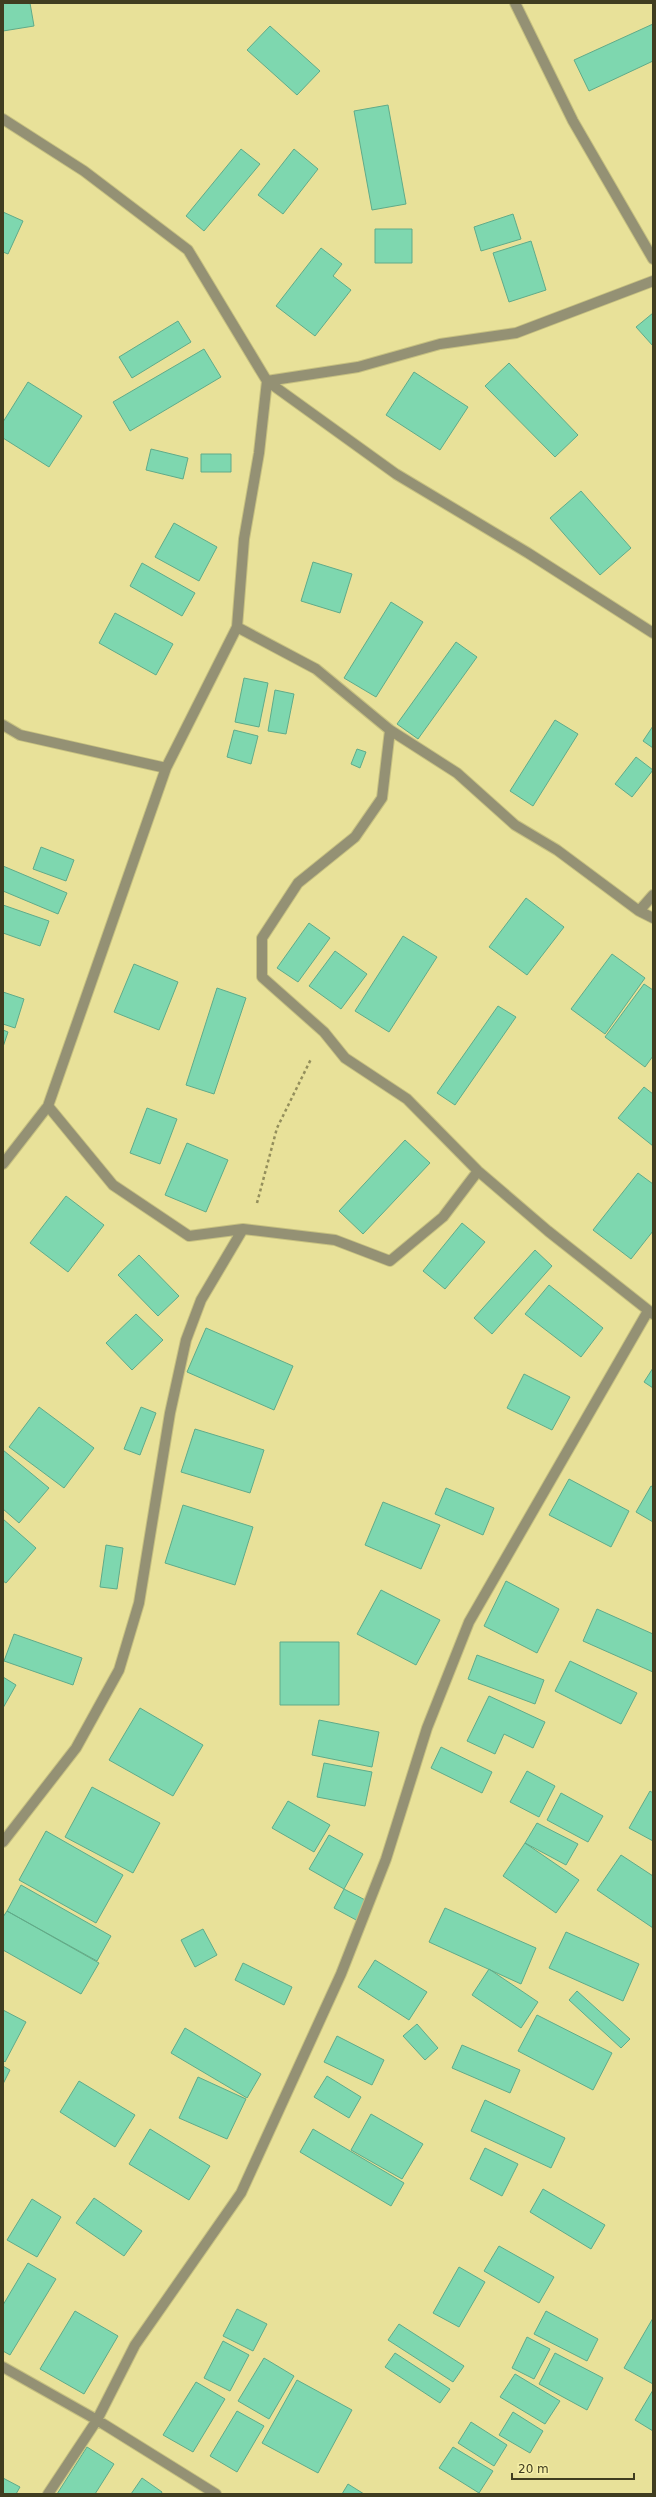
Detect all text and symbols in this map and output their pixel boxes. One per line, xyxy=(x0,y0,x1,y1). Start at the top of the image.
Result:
scale bar xyxy=(512,2455,634,2481)
text: 20 m xyxy=(518,2462,549,2476)

